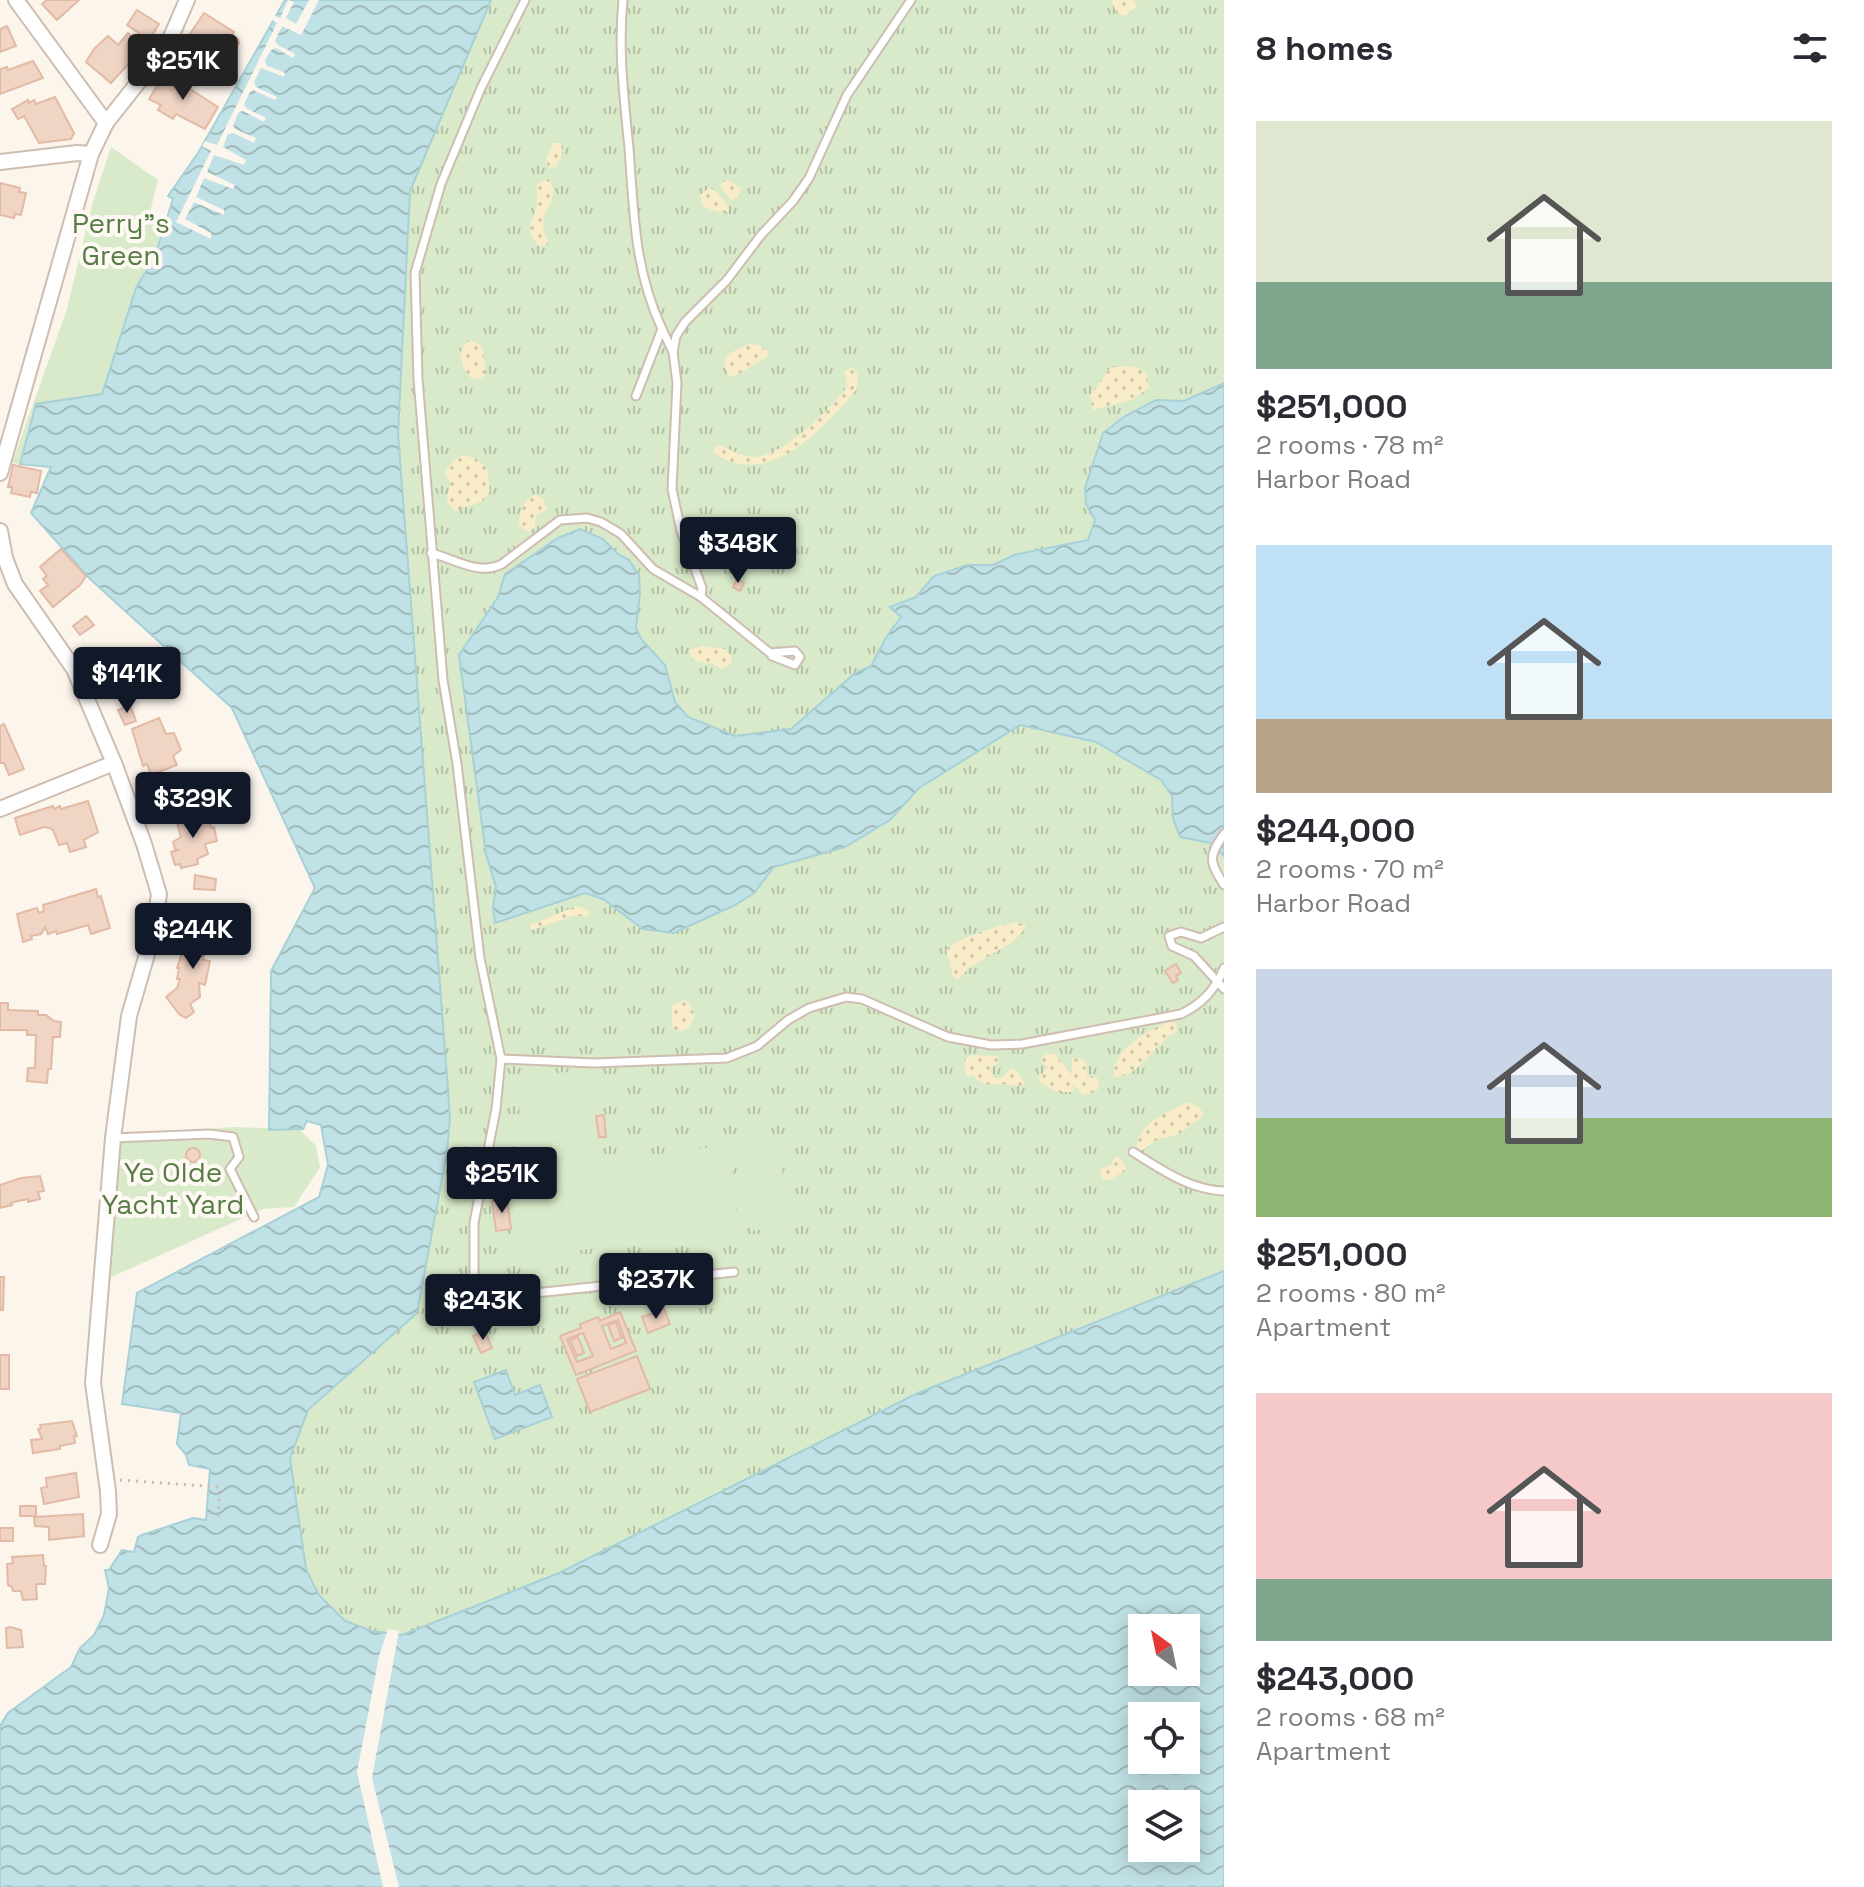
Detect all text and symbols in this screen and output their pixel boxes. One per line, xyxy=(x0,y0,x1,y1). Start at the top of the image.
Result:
icon: filters xyxy=(1788,26,1832,70)
text: 8 homes xyxy=(1256,27,1393,70)
pin: $251K xyxy=(127,34,239,102)
text: $251K xyxy=(146,43,220,77)
icon: home xyxy=(1472,173,1616,317)
park label: Perry"s Green xyxy=(72,205,170,273)
text: $251,000 xyxy=(1256,385,1408,428)
text: 2 rooms · 78 m² xyxy=(1256,428,1443,462)
text: Harbor Road xyxy=(1256,462,1411,496)
pin: $348K xyxy=(682,517,794,585)
text: $348K xyxy=(698,526,778,560)
icon: home xyxy=(1472,597,1616,741)
pin: $141K xyxy=(71,647,183,715)
text: $141K xyxy=(91,656,163,690)
pin: $329K xyxy=(137,772,249,840)
text: $329K xyxy=(153,781,233,815)
text: $244,000 xyxy=(1256,809,1415,852)
text: 2 rooms · 70 m² xyxy=(1256,852,1444,886)
text: Harbor Road xyxy=(1256,886,1411,920)
pin: $244K xyxy=(137,903,249,971)
text: $244K xyxy=(153,912,233,946)
icon: home xyxy=(1472,1021,1616,1165)
pin: $251K xyxy=(446,1147,558,1215)
park label: Ye Olde Yacht Yard xyxy=(102,1154,244,1222)
text: $251K xyxy=(465,1156,539,1190)
text: $251,000 xyxy=(1256,1233,1408,1276)
pin: $237K xyxy=(600,1253,712,1321)
text: $237K xyxy=(617,1262,695,1296)
pin: $243K xyxy=(427,1274,539,1342)
text: 2 rooms · 80 m² xyxy=(1256,1276,1446,1310)
text: $243K xyxy=(443,1283,523,1317)
text: Apartment xyxy=(1256,1310,1391,1344)
icon: home xyxy=(1472,1445,1616,1589)
north arrow xyxy=(1128,1614,1200,1686)
map controls xyxy=(1128,1614,1200,1862)
text: $243,000 xyxy=(1256,1657,1414,1700)
text: 2 rooms · 68 m² xyxy=(1256,1700,1445,1734)
button: locate xyxy=(1128,1702,1200,1774)
text: Apartment xyxy=(1256,1734,1391,1768)
button: layers xyxy=(1128,1790,1200,1862)

